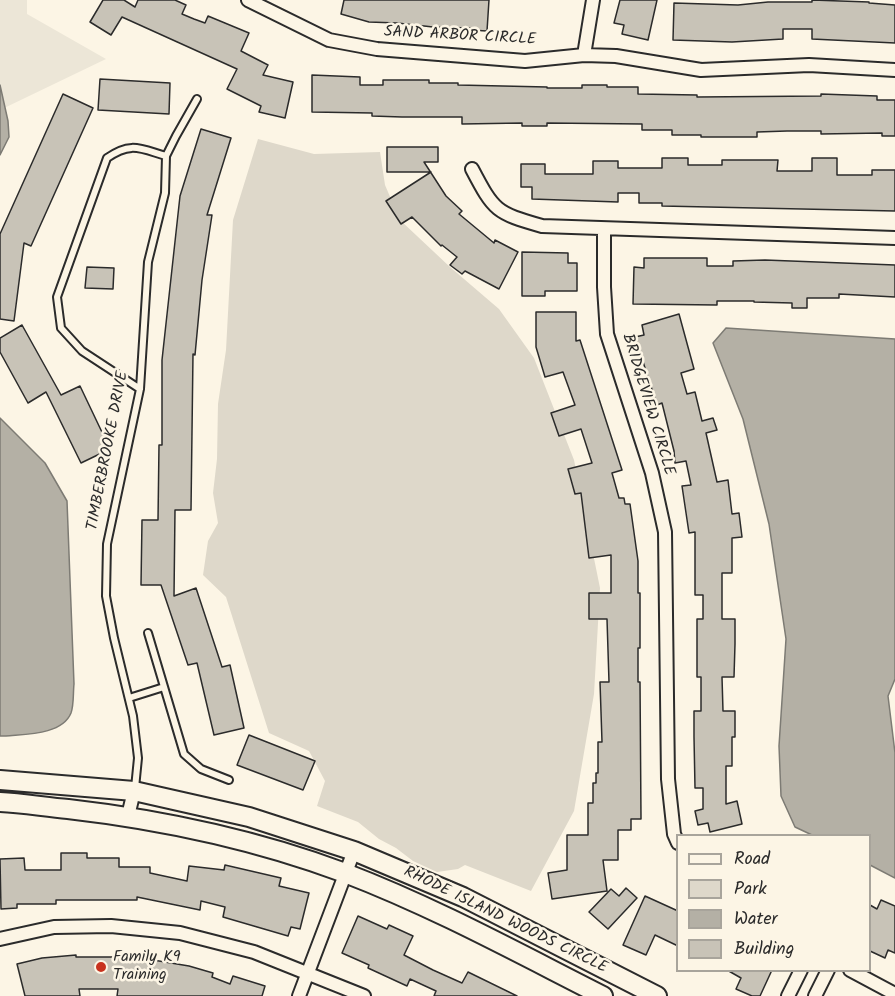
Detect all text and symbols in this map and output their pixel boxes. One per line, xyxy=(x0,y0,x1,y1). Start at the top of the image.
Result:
street label: SAND ARBOR CIRCLE xyxy=(384,23,536,51)
street label: BRIDGEVIEW CIRCLE xyxy=(616,332,678,478)
street label: TIMBERBROOKE DRIVE xyxy=(84,370,134,532)
legend xyxy=(676,834,871,972)
text: Road xyxy=(734,845,770,874)
street label: RHODE ISLAND WOODS CIRCLE xyxy=(400,863,610,979)
text: Park xyxy=(734,875,767,904)
text: Water xyxy=(734,905,778,934)
text: Building xyxy=(734,935,794,964)
place label: Family K9 Training xyxy=(113,948,181,986)
marker: Family K9 Training xyxy=(94,960,108,974)

